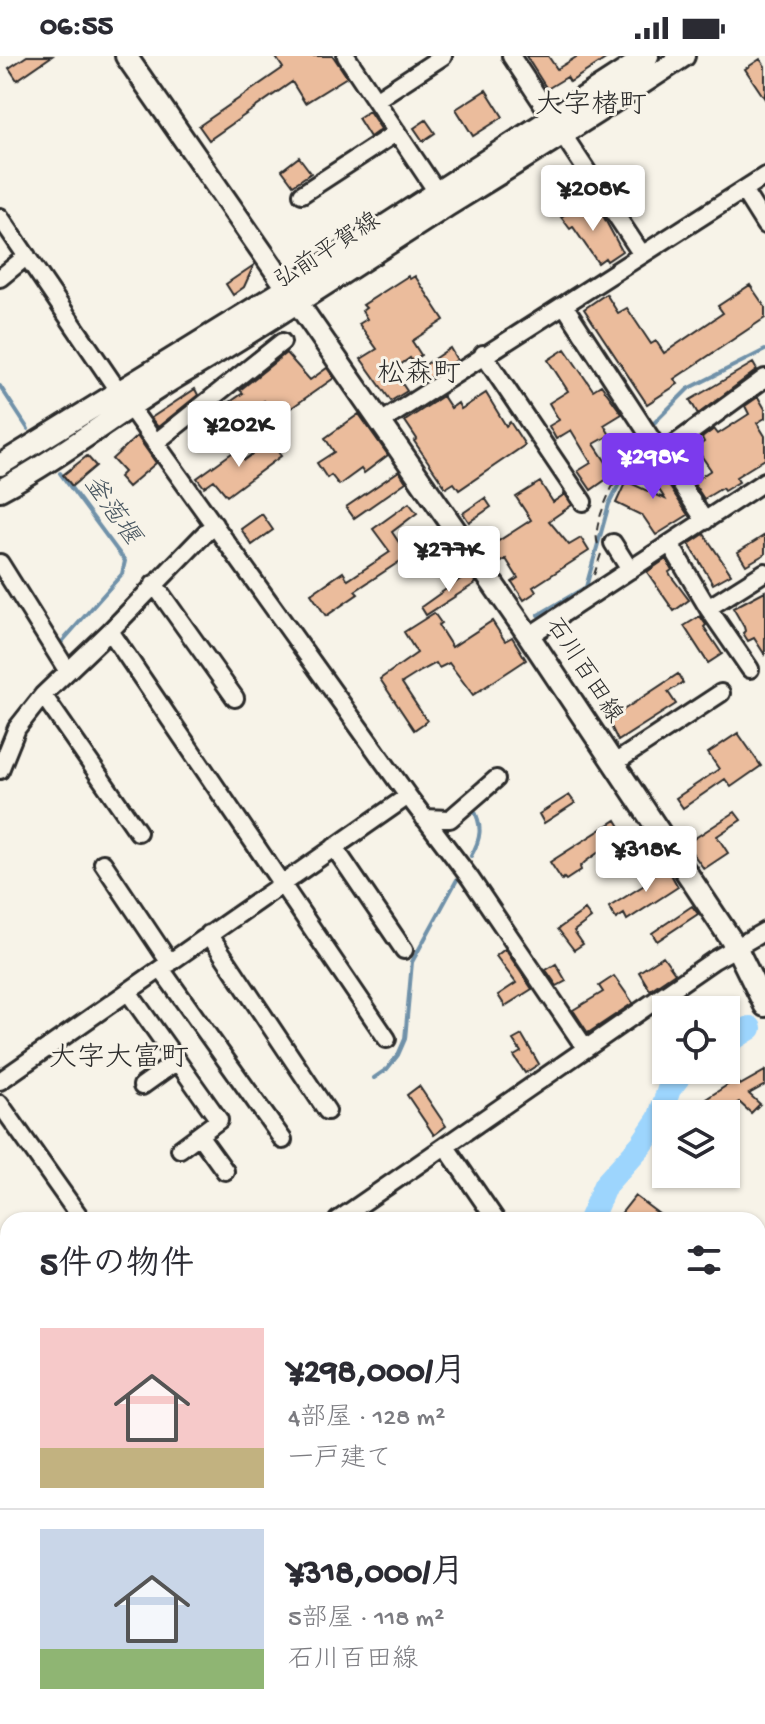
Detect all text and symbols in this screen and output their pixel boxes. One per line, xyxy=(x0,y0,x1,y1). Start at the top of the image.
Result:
text: 06:55 xyxy=(40,11,113,46)
district label: 大字楮町 xyxy=(535,89,647,123)
pin: ¥208K xyxy=(537,165,649,233)
text: ¥208K xyxy=(559,175,627,206)
street label: 弘前平賀線 xyxy=(269,206,386,297)
district label: 松森町 xyxy=(377,358,461,392)
pin: ¥202K xyxy=(183,401,295,469)
text: ¥202K xyxy=(206,411,272,442)
pin: ¥298K xyxy=(597,433,709,501)
text: ¥298K xyxy=(620,443,686,474)
water label: 釜萢堰 xyxy=(75,470,148,554)
pin: ¥277K xyxy=(393,526,505,594)
text: ¥277K xyxy=(416,536,482,567)
street label: 石川百田線 xyxy=(538,612,629,729)
pin: ¥318K xyxy=(590,826,702,894)
text: ¥318K xyxy=(614,836,678,867)
map controls xyxy=(652,996,740,1188)
button: locate xyxy=(652,996,740,1084)
district label: 大字大富町 xyxy=(49,1042,189,1076)
button: layers xyxy=(652,1100,740,1188)
icon: filters xyxy=(682,1238,726,1282)
text: 5件の物件 xyxy=(40,1247,194,1287)
text: ¥298,000/月 xyxy=(288,1354,467,1394)
icon: home xyxy=(104,1360,200,1456)
text: 4部屋 · 128 m² xyxy=(288,1404,445,1435)
text: 一戸建て xyxy=(288,1445,392,1476)
text: ¥318,000/月 xyxy=(288,1555,465,1595)
icon: home xyxy=(104,1561,200,1657)
text: 5部屋 · 118 m² xyxy=(288,1605,444,1636)
text: 石川百田線 xyxy=(288,1646,418,1677)

